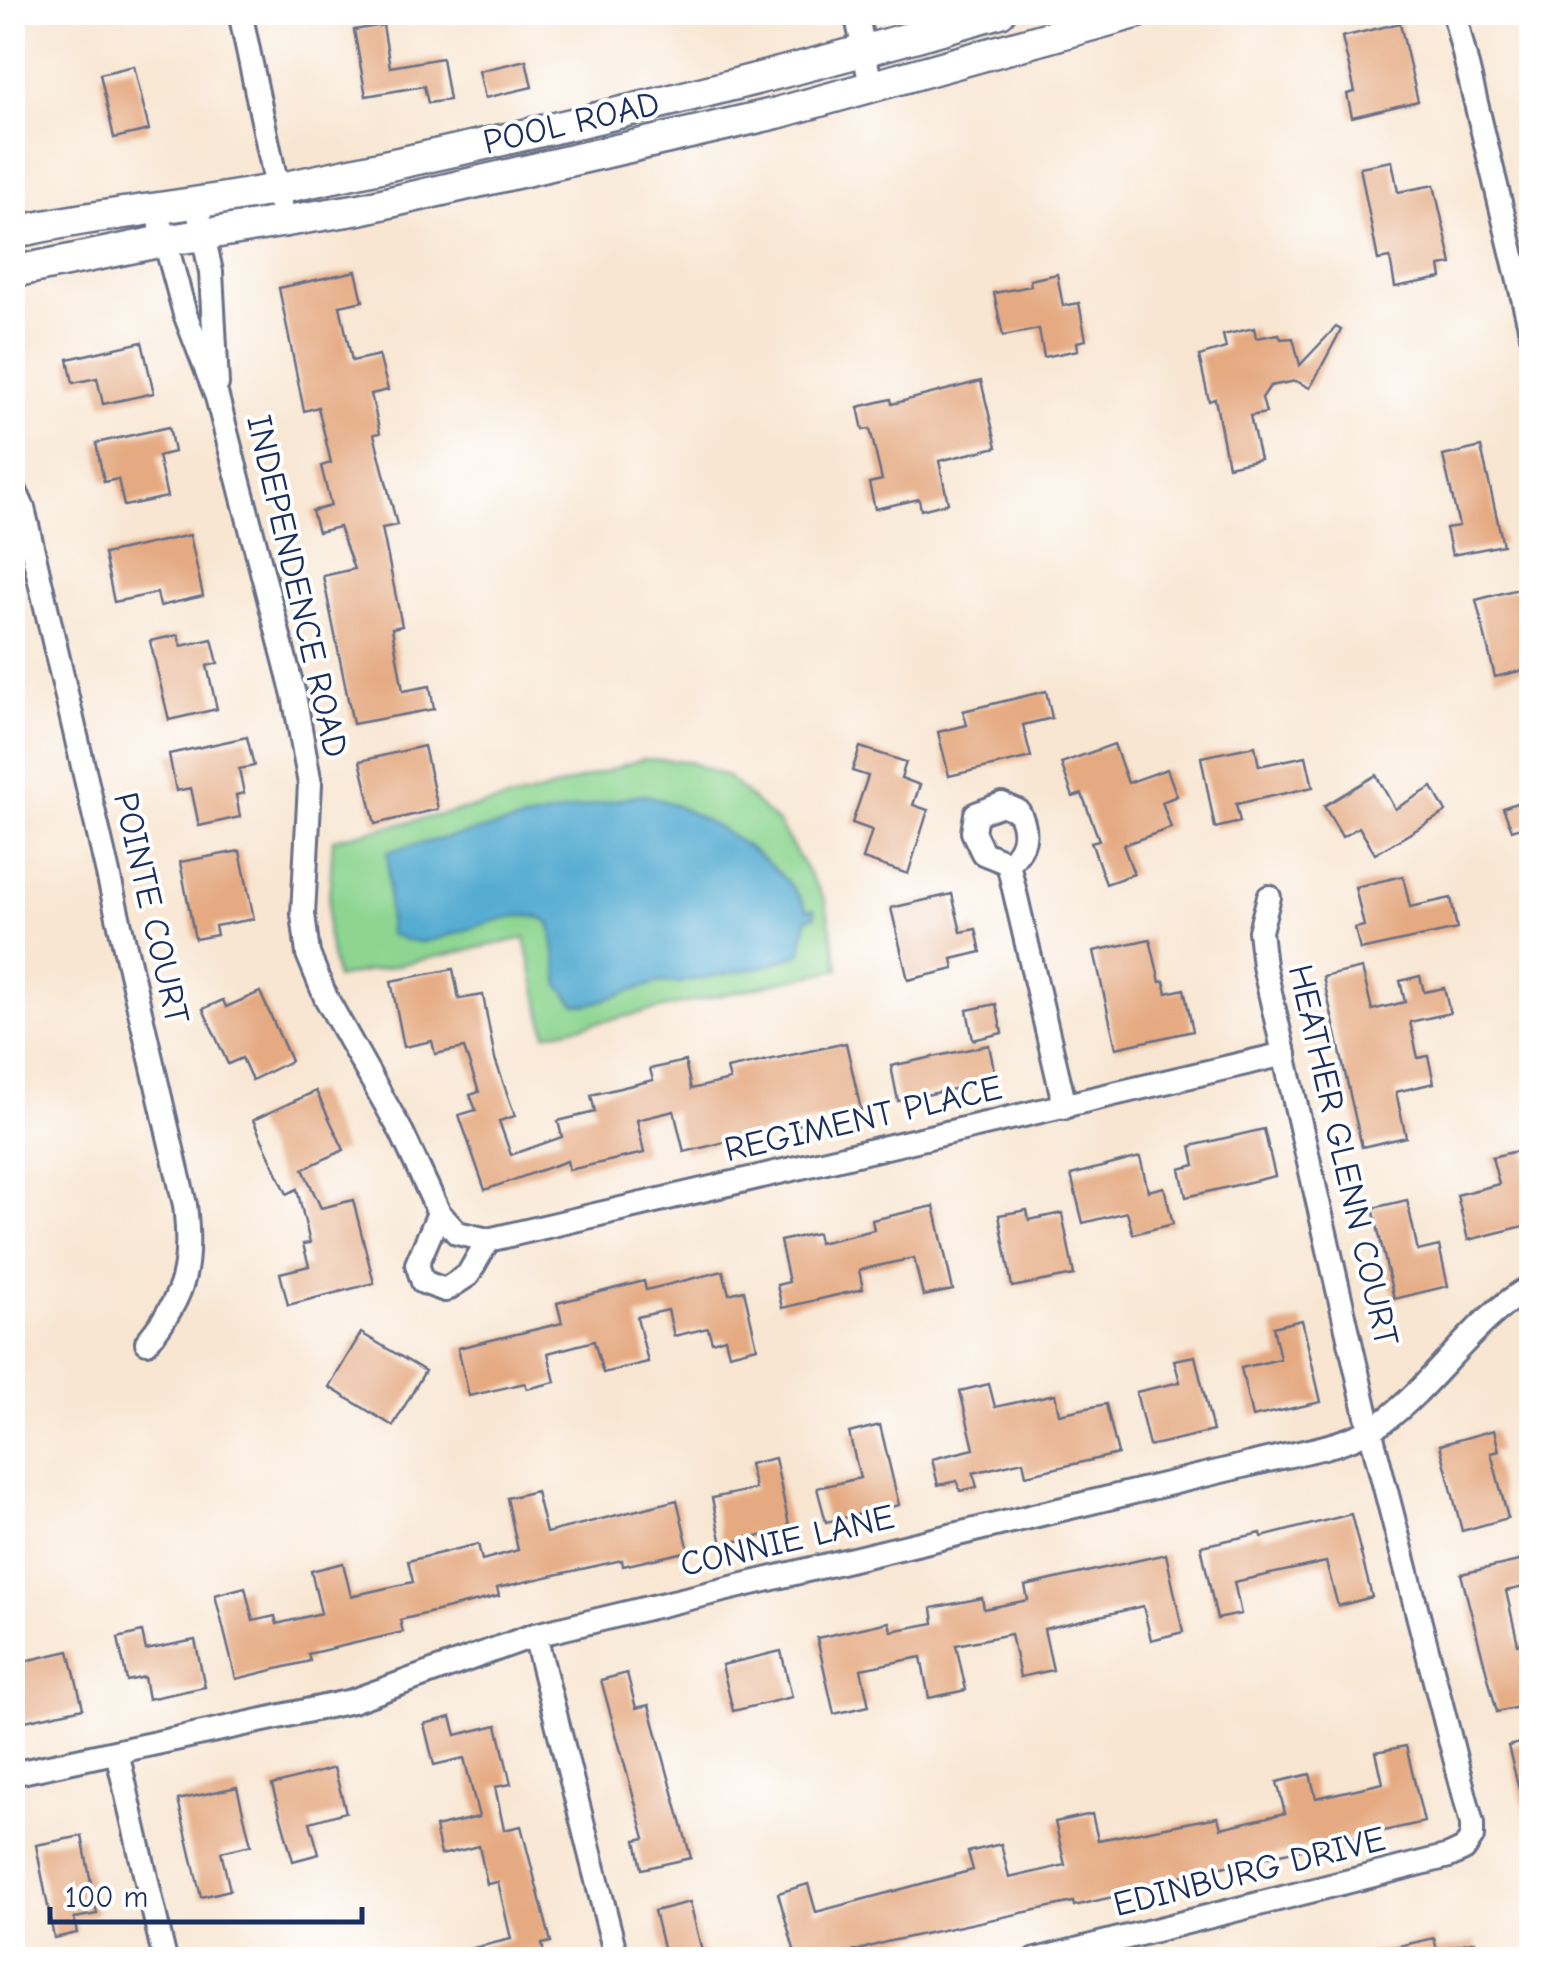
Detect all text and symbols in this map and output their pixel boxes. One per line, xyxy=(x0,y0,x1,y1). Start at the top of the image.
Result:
street label: POOL ROAD xyxy=(479,82,663,163)
street label: INDEPENDENCE ROAD xyxy=(238,411,357,761)
street label: POINTE COURT xyxy=(105,788,198,1028)
street label: HEATHER GLENN COURT xyxy=(1280,960,1407,1350)
street label: REGIMENT PLACE xyxy=(720,1067,1006,1170)
street label: CONNIE LANE xyxy=(676,1496,898,1585)
street label: EDINBURG DRIVE xyxy=(1109,1818,1389,1925)
scale bar xyxy=(50,1862,362,1924)
text: 100 m xyxy=(65,1880,148,1915)

